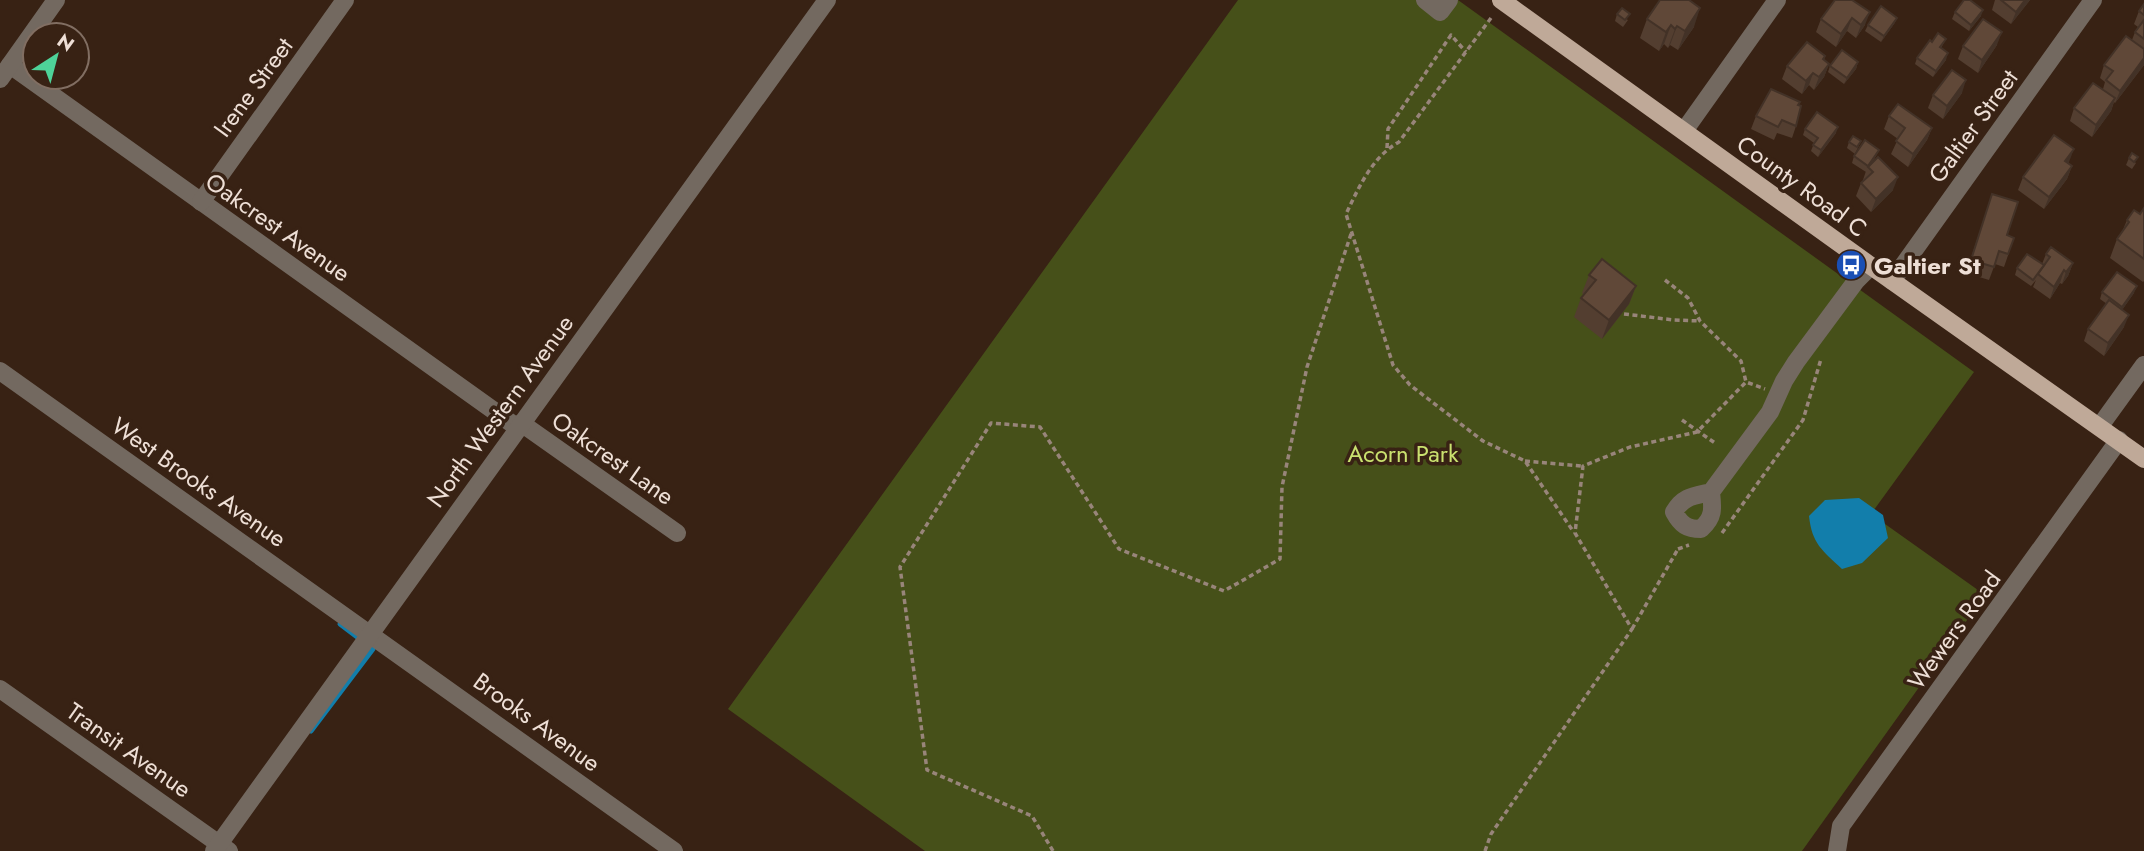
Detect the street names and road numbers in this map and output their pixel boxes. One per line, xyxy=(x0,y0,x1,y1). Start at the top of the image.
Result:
street label: Irene Street xyxy=(205,30,301,144)
street label: Galtier Street xyxy=(1920,62,2026,190)
street label: County Road C xyxy=(1730,127,1874,245)
street label: Oakcrest Avenue xyxy=(198,164,358,290)
street label: North Western Avenue xyxy=(418,308,582,514)
street label: Oakcrest Lane xyxy=(545,403,681,513)
street label: West Brooks Avenue xyxy=(104,408,294,556)
street label: Wewers Road xyxy=(1899,563,2009,697)
street label: Brooks Avenue xyxy=(466,664,608,780)
street label: Transit Avenue xyxy=(59,694,199,806)

